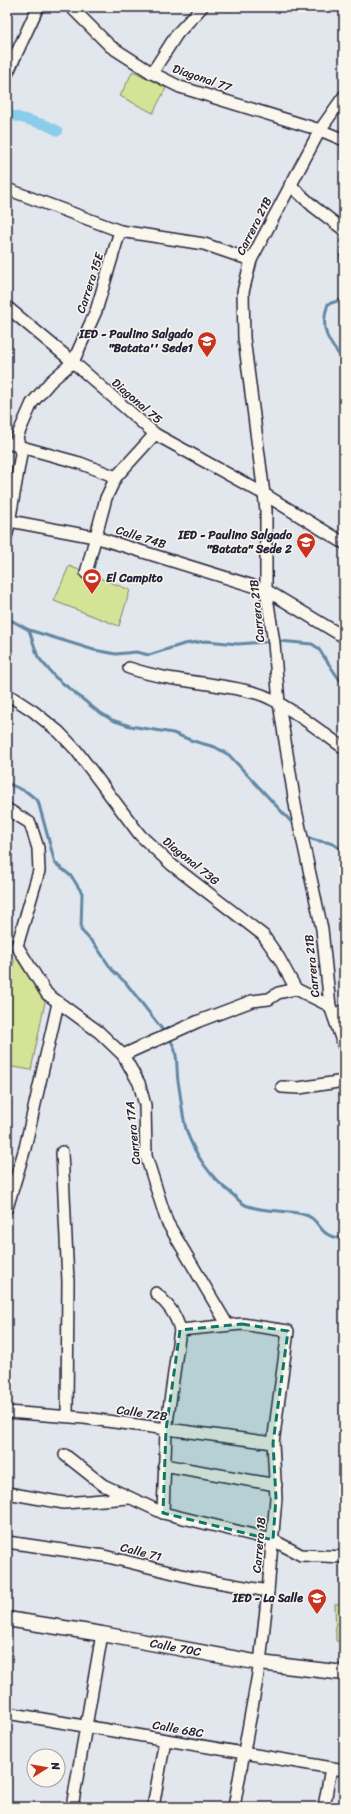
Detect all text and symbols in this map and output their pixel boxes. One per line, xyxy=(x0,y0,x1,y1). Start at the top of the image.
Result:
street label: Diagonal 77 xyxy=(169,58,236,99)
street label: Carrera 21B xyxy=(230,192,278,259)
street label: Carrera 15E xyxy=(70,249,111,316)
place label: IED - Paulino Salgado "Batata'' Sede1 xyxy=(78,323,194,359)
school or university icon: IED - Paulino Salgado "Batata'' Sede1 xyxy=(196,330,218,358)
street label: Diagonal 75 xyxy=(106,372,168,430)
street label: Calle 74B xyxy=(113,519,169,555)
place label: IED - Paulino Salgado "Batata" Sede 2 xyxy=(177,524,293,560)
school or university icon: IED - Paulino Salgado "Batata" Sede 2 xyxy=(295,531,317,559)
sports icon: El Campito xyxy=(81,567,103,595)
place label: El Campito xyxy=(106,567,163,589)
street label: Carrera 21B xyxy=(243,578,271,644)
street label: Diagonal 73G xyxy=(157,831,225,891)
street label: Carrera 21B xyxy=(298,933,326,999)
street label: Carrera 17A xyxy=(119,1100,147,1166)
street label: Calle 72B xyxy=(115,1399,169,1427)
street label: Carrera 18 xyxy=(246,1516,272,1574)
street label: Calle 71 xyxy=(118,1536,164,1568)
place label: IED - La Salle xyxy=(232,1587,303,1609)
school or university icon: IED - La Salle xyxy=(306,1587,328,1615)
street label: Calle 70C xyxy=(148,1632,203,1663)
street label: Calle 68C xyxy=(151,1714,206,1744)
north arrow xyxy=(26,1748,66,1788)
text: N xyxy=(45,1760,65,1772)

